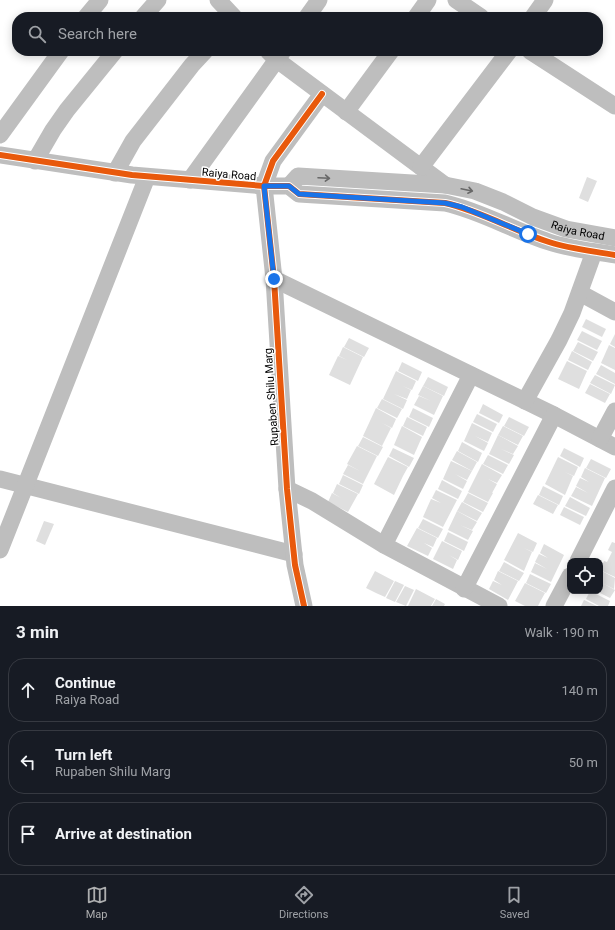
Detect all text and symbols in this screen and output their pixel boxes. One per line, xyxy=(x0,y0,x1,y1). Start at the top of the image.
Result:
search box xyxy=(12,12,603,56)
icon: search xyxy=(26,23,48,45)
text: Search here xyxy=(58,25,137,43)
street label: Raiya Road xyxy=(201,166,257,183)
one-way arrow xyxy=(317,174,330,181)
one-way arrow xyxy=(460,186,473,194)
street label: Raiya Road xyxy=(549,218,606,243)
route start xyxy=(519,225,537,243)
route end xyxy=(265,270,283,288)
street label: Rupaben Shilu Marg xyxy=(262,348,281,446)
map controls xyxy=(567,558,603,594)
button: locate xyxy=(567,558,603,594)
text: 3 min xyxy=(16,622,59,642)
text: Walk · 190 m xyxy=(524,625,599,640)
text: Continue xyxy=(55,674,116,692)
icon: ahead xyxy=(17,679,39,701)
text: 140 m xyxy=(561,683,598,698)
text: Raiya Road xyxy=(55,692,119,707)
text: Turn left xyxy=(55,746,112,764)
icon: left xyxy=(17,751,39,773)
text: 50 m xyxy=(569,755,598,770)
text: Rupaben Shilu Marg xyxy=(55,764,171,779)
icon: arrive xyxy=(17,823,39,845)
text: Arrive at destination xyxy=(55,825,192,843)
tab: Map xyxy=(86,884,108,921)
tab: Directions xyxy=(279,884,328,921)
tab: Saved xyxy=(500,884,529,921)

